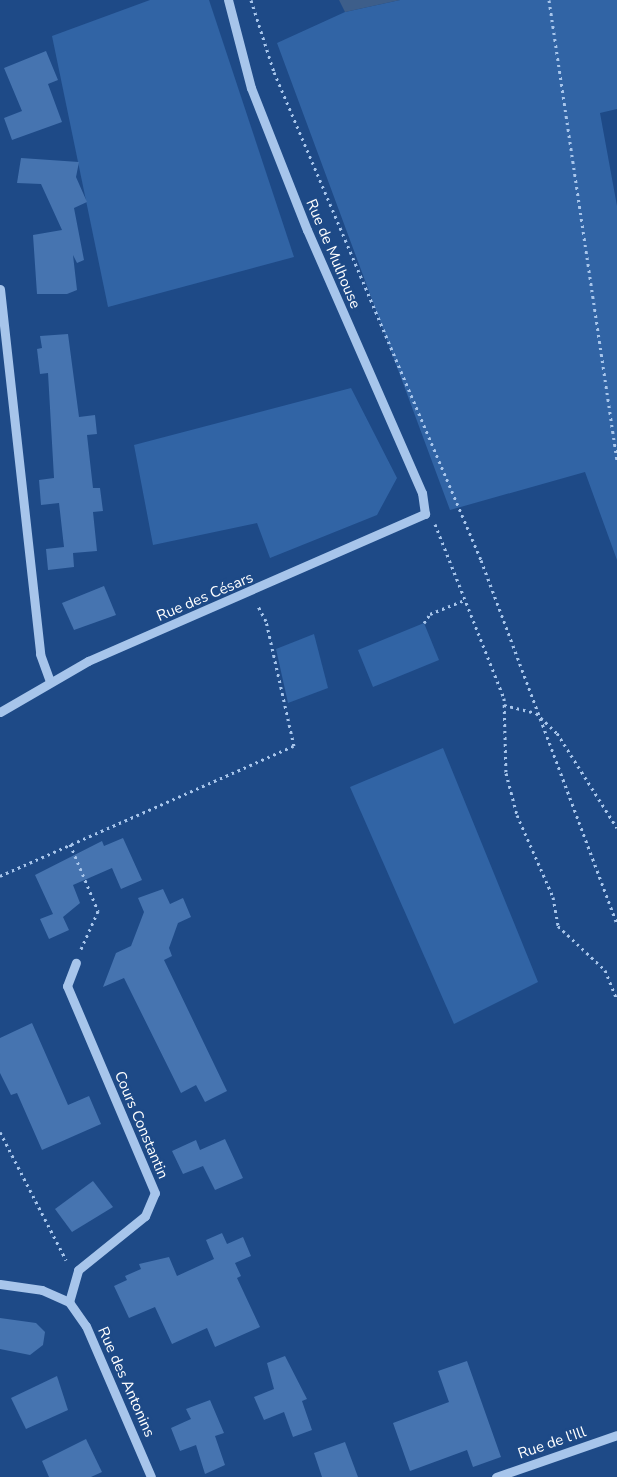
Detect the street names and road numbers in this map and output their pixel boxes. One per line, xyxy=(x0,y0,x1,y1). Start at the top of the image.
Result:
street label: Rue de Mulhouse xyxy=(302,197,364,311)
street label: Rue des Césars xyxy=(154,569,256,625)
street label: Cours Constantin xyxy=(110,1068,172,1182)
street label: Rue des Antonins xyxy=(94,1324,158,1440)
street label: Rue de l'Ill xyxy=(516,1423,588,1463)

